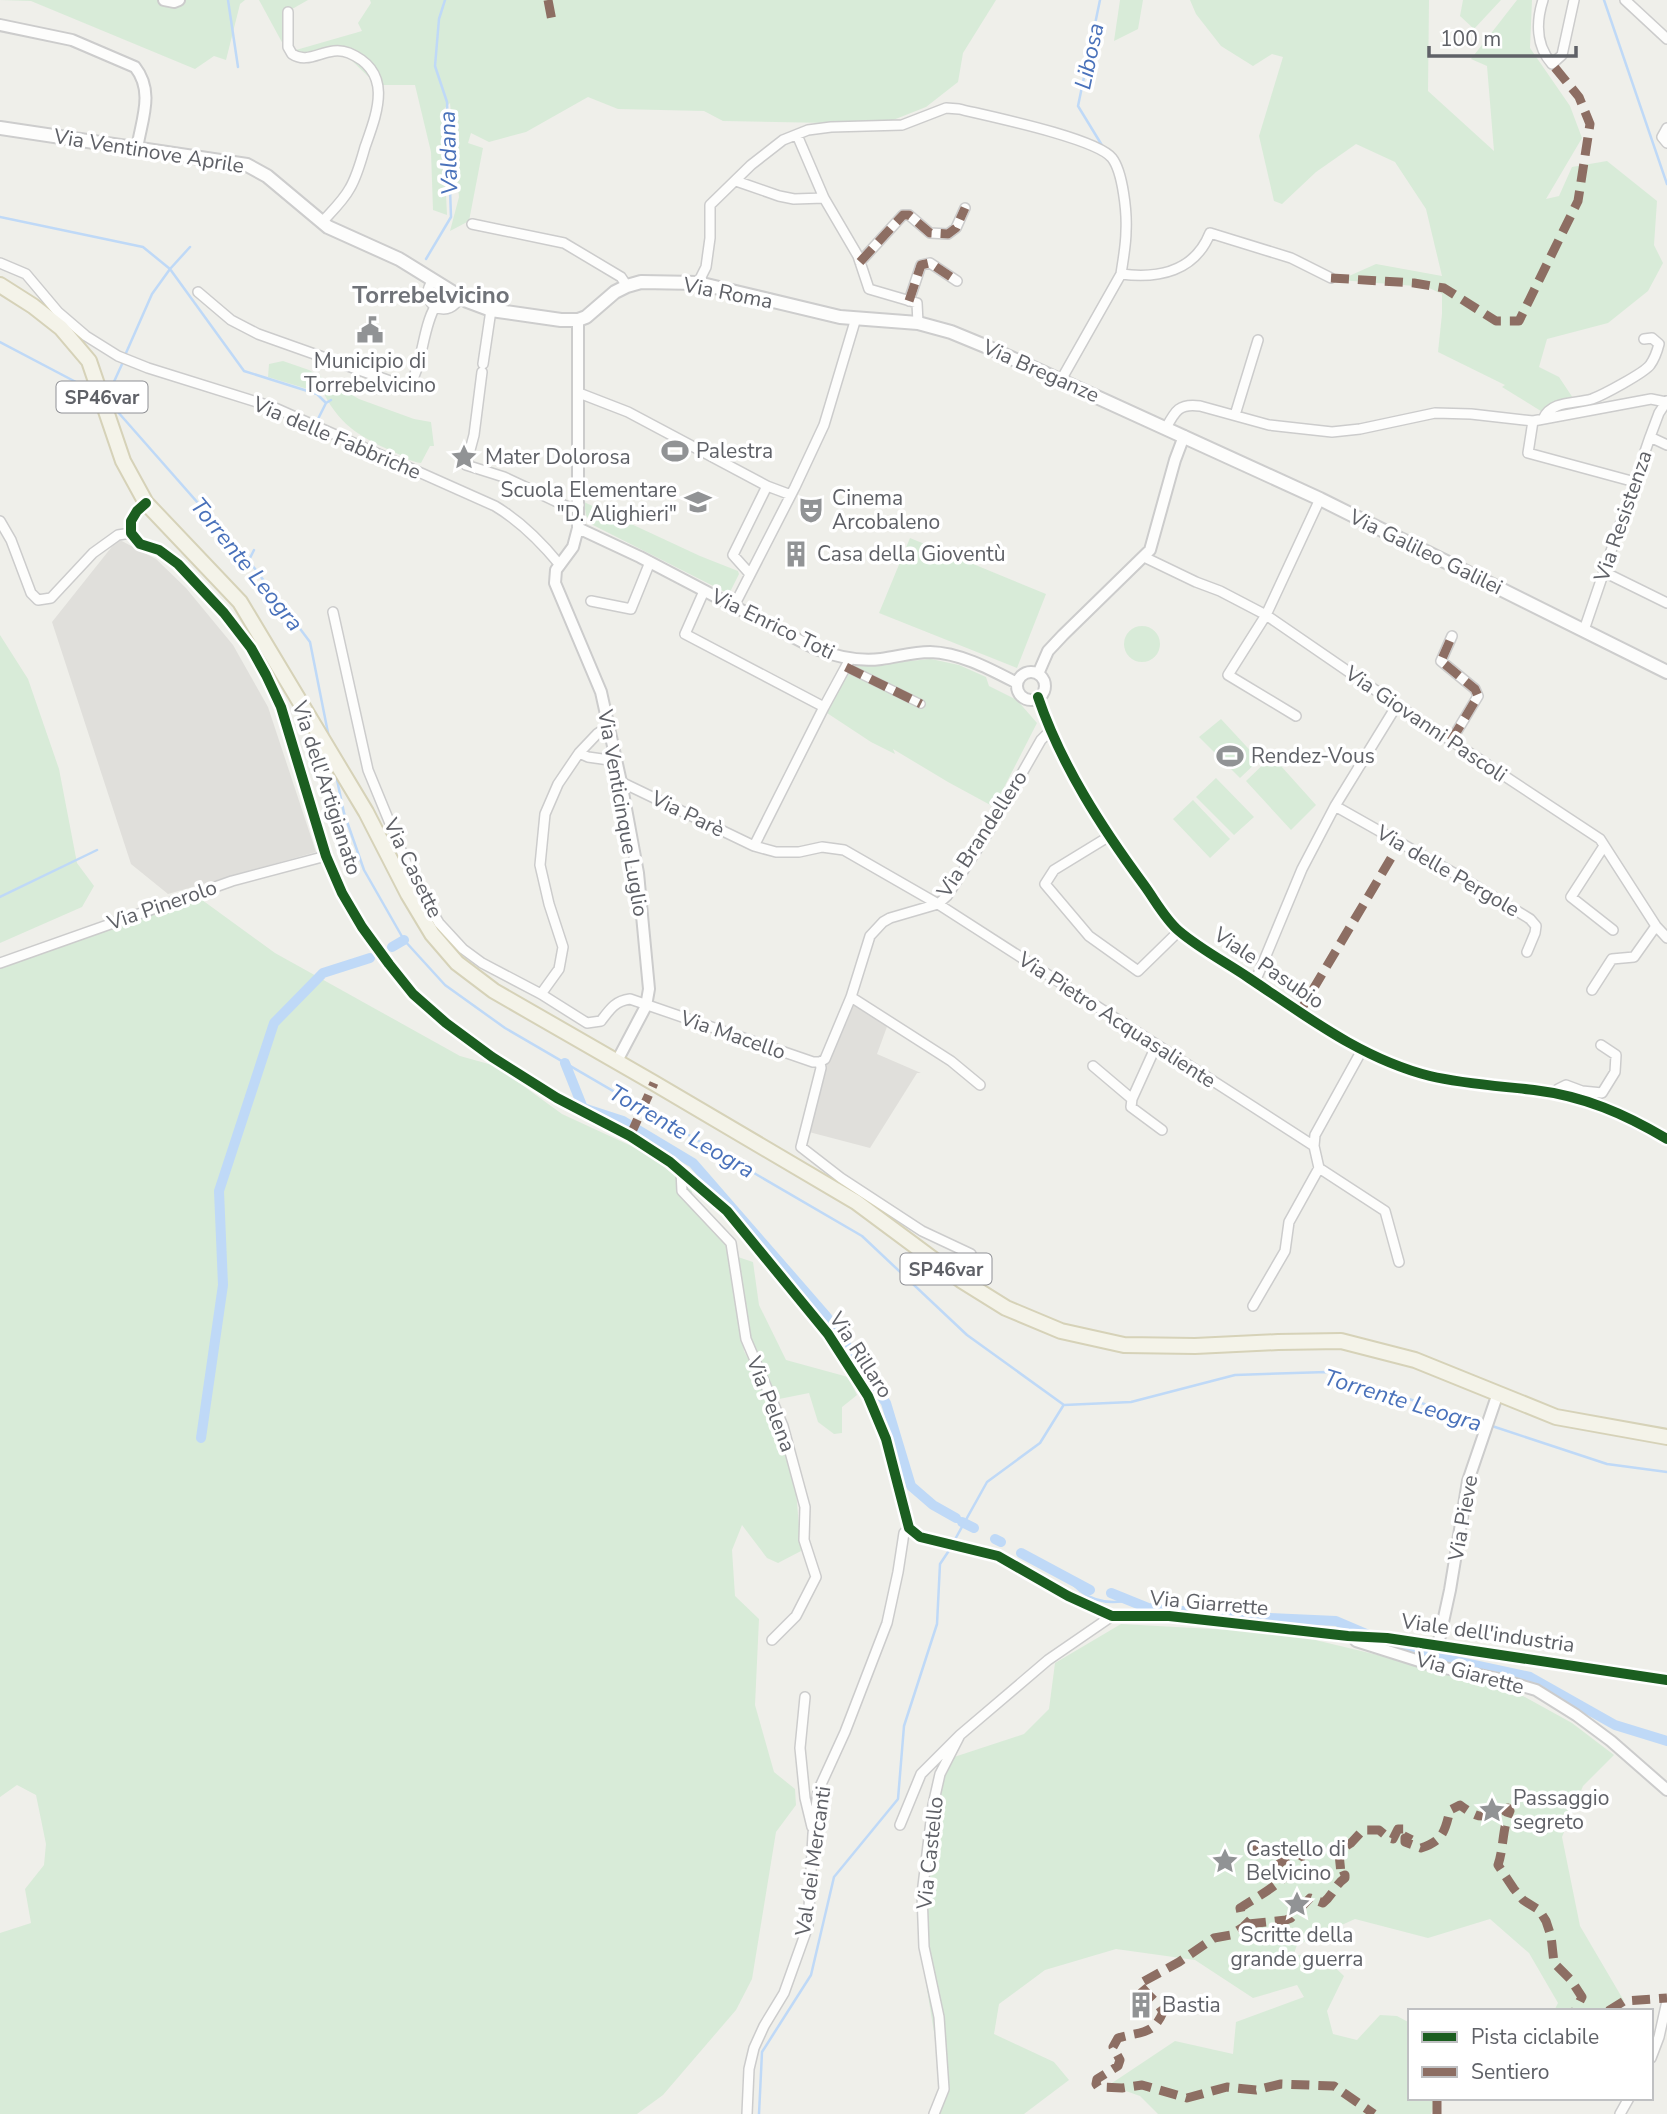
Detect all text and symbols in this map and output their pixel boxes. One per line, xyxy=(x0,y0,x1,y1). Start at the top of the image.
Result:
scale bar xyxy=(1429,14,1576,58)
water label: Libosa xyxy=(1067,20,1112,92)
text: 100 m xyxy=(1440,25,1501,53)
water label: Valdana xyxy=(432,110,465,196)
street label: Via Ventinove Aprile xyxy=(51,122,246,180)
street label: Via Roma xyxy=(680,270,775,315)
district label: Torrebelvicino xyxy=(352,279,510,311)
public building icon: Municipio di Torrebelvicino xyxy=(355,315,385,345)
street label: Via Breganze xyxy=(977,332,1104,409)
place label: Municipio di Torrebelvicino xyxy=(304,347,436,399)
road number: SP46var xyxy=(56,382,148,412)
street label: Via delle Fabbriche xyxy=(248,390,425,486)
sports icon: Palestra xyxy=(660,436,690,466)
place label: Palestra xyxy=(696,437,773,465)
place icon: Mater Dolorosa xyxy=(449,442,479,472)
place label: Mater Dolorosa xyxy=(485,443,631,471)
street label: Via Resistenza xyxy=(1587,447,1659,586)
place label: Scuola Elementare "D. Alighieri" xyxy=(501,476,677,528)
place label: Cinema Arcobaleno xyxy=(832,484,940,536)
school or university icon: Scuola Elementare "D. Alighieri" xyxy=(683,487,713,517)
water label: Torrente Leogra xyxy=(183,491,310,638)
theatre icon: Cinema Arcobaleno xyxy=(796,495,826,525)
street label: Via Galileo Galilei xyxy=(1344,502,1507,601)
building icon: Casa della Gioventù xyxy=(781,539,811,569)
place label: Casa della Gioventù xyxy=(817,540,1005,568)
street label: Via Enrico Toti xyxy=(706,582,839,666)
street label: Via Giovanni Pascoli xyxy=(1339,659,1512,789)
street label: Via dell'Artigianato xyxy=(285,696,368,879)
street label: Via Venticinque Luglio xyxy=(591,706,655,919)
sports icon: Rendez-Vous xyxy=(1215,741,1245,771)
place label: Rendez-Vous xyxy=(1251,742,1375,770)
street label: Via Brandellero xyxy=(930,765,1034,904)
street label: Via Parè xyxy=(646,784,729,844)
street label: Via Casette xyxy=(376,813,449,922)
street label: Via delle Pergole xyxy=(1370,818,1525,923)
street label: Via Pinerolo xyxy=(103,873,220,937)
street label: Viale Pasubio xyxy=(1207,920,1330,1015)
street label: Via Pietro Acquasaliente xyxy=(1012,945,1221,1095)
street label: Via Macello xyxy=(676,1004,789,1066)
water label: Torrente Leogra xyxy=(603,1077,760,1186)
road number: SP46var xyxy=(900,1254,992,1284)
street label: Via Rillaro xyxy=(822,1306,899,1403)
street label: Via Pelena xyxy=(740,1351,802,1456)
water label: Torrente Leogra xyxy=(1320,1362,1486,1439)
street label: Via Pieve xyxy=(1441,1473,1484,1564)
street label: Via Giarrette xyxy=(1148,1584,1269,1622)
street label: Viale dell'industria xyxy=(1399,1607,1576,1659)
street label: Via Giarette xyxy=(1412,1645,1527,1701)
street label: Val dei Mercanti xyxy=(788,1784,837,1939)
place label: Passaggio segreto xyxy=(1513,1784,1609,1836)
street label: Via Castello xyxy=(910,1795,950,1912)
place icon: Passaggio segreto xyxy=(1477,1795,1507,1825)
place label: Castello di Belvicino xyxy=(1246,1835,1346,1887)
place icon: Castello di Belvicino xyxy=(1210,1846,1240,1876)
place icon: Scritte della grande guerra xyxy=(1282,1889,1312,1919)
place label: Scritte della grande guerra xyxy=(1231,1921,1363,1973)
building icon: Bastia xyxy=(1126,1990,1156,2020)
place label: Bastia xyxy=(1162,1991,1221,2019)
legend xyxy=(1408,2009,1653,2100)
text: Pista ciclabile xyxy=(1471,2023,1599,2051)
text: Sentiero xyxy=(1471,2058,1549,2086)

